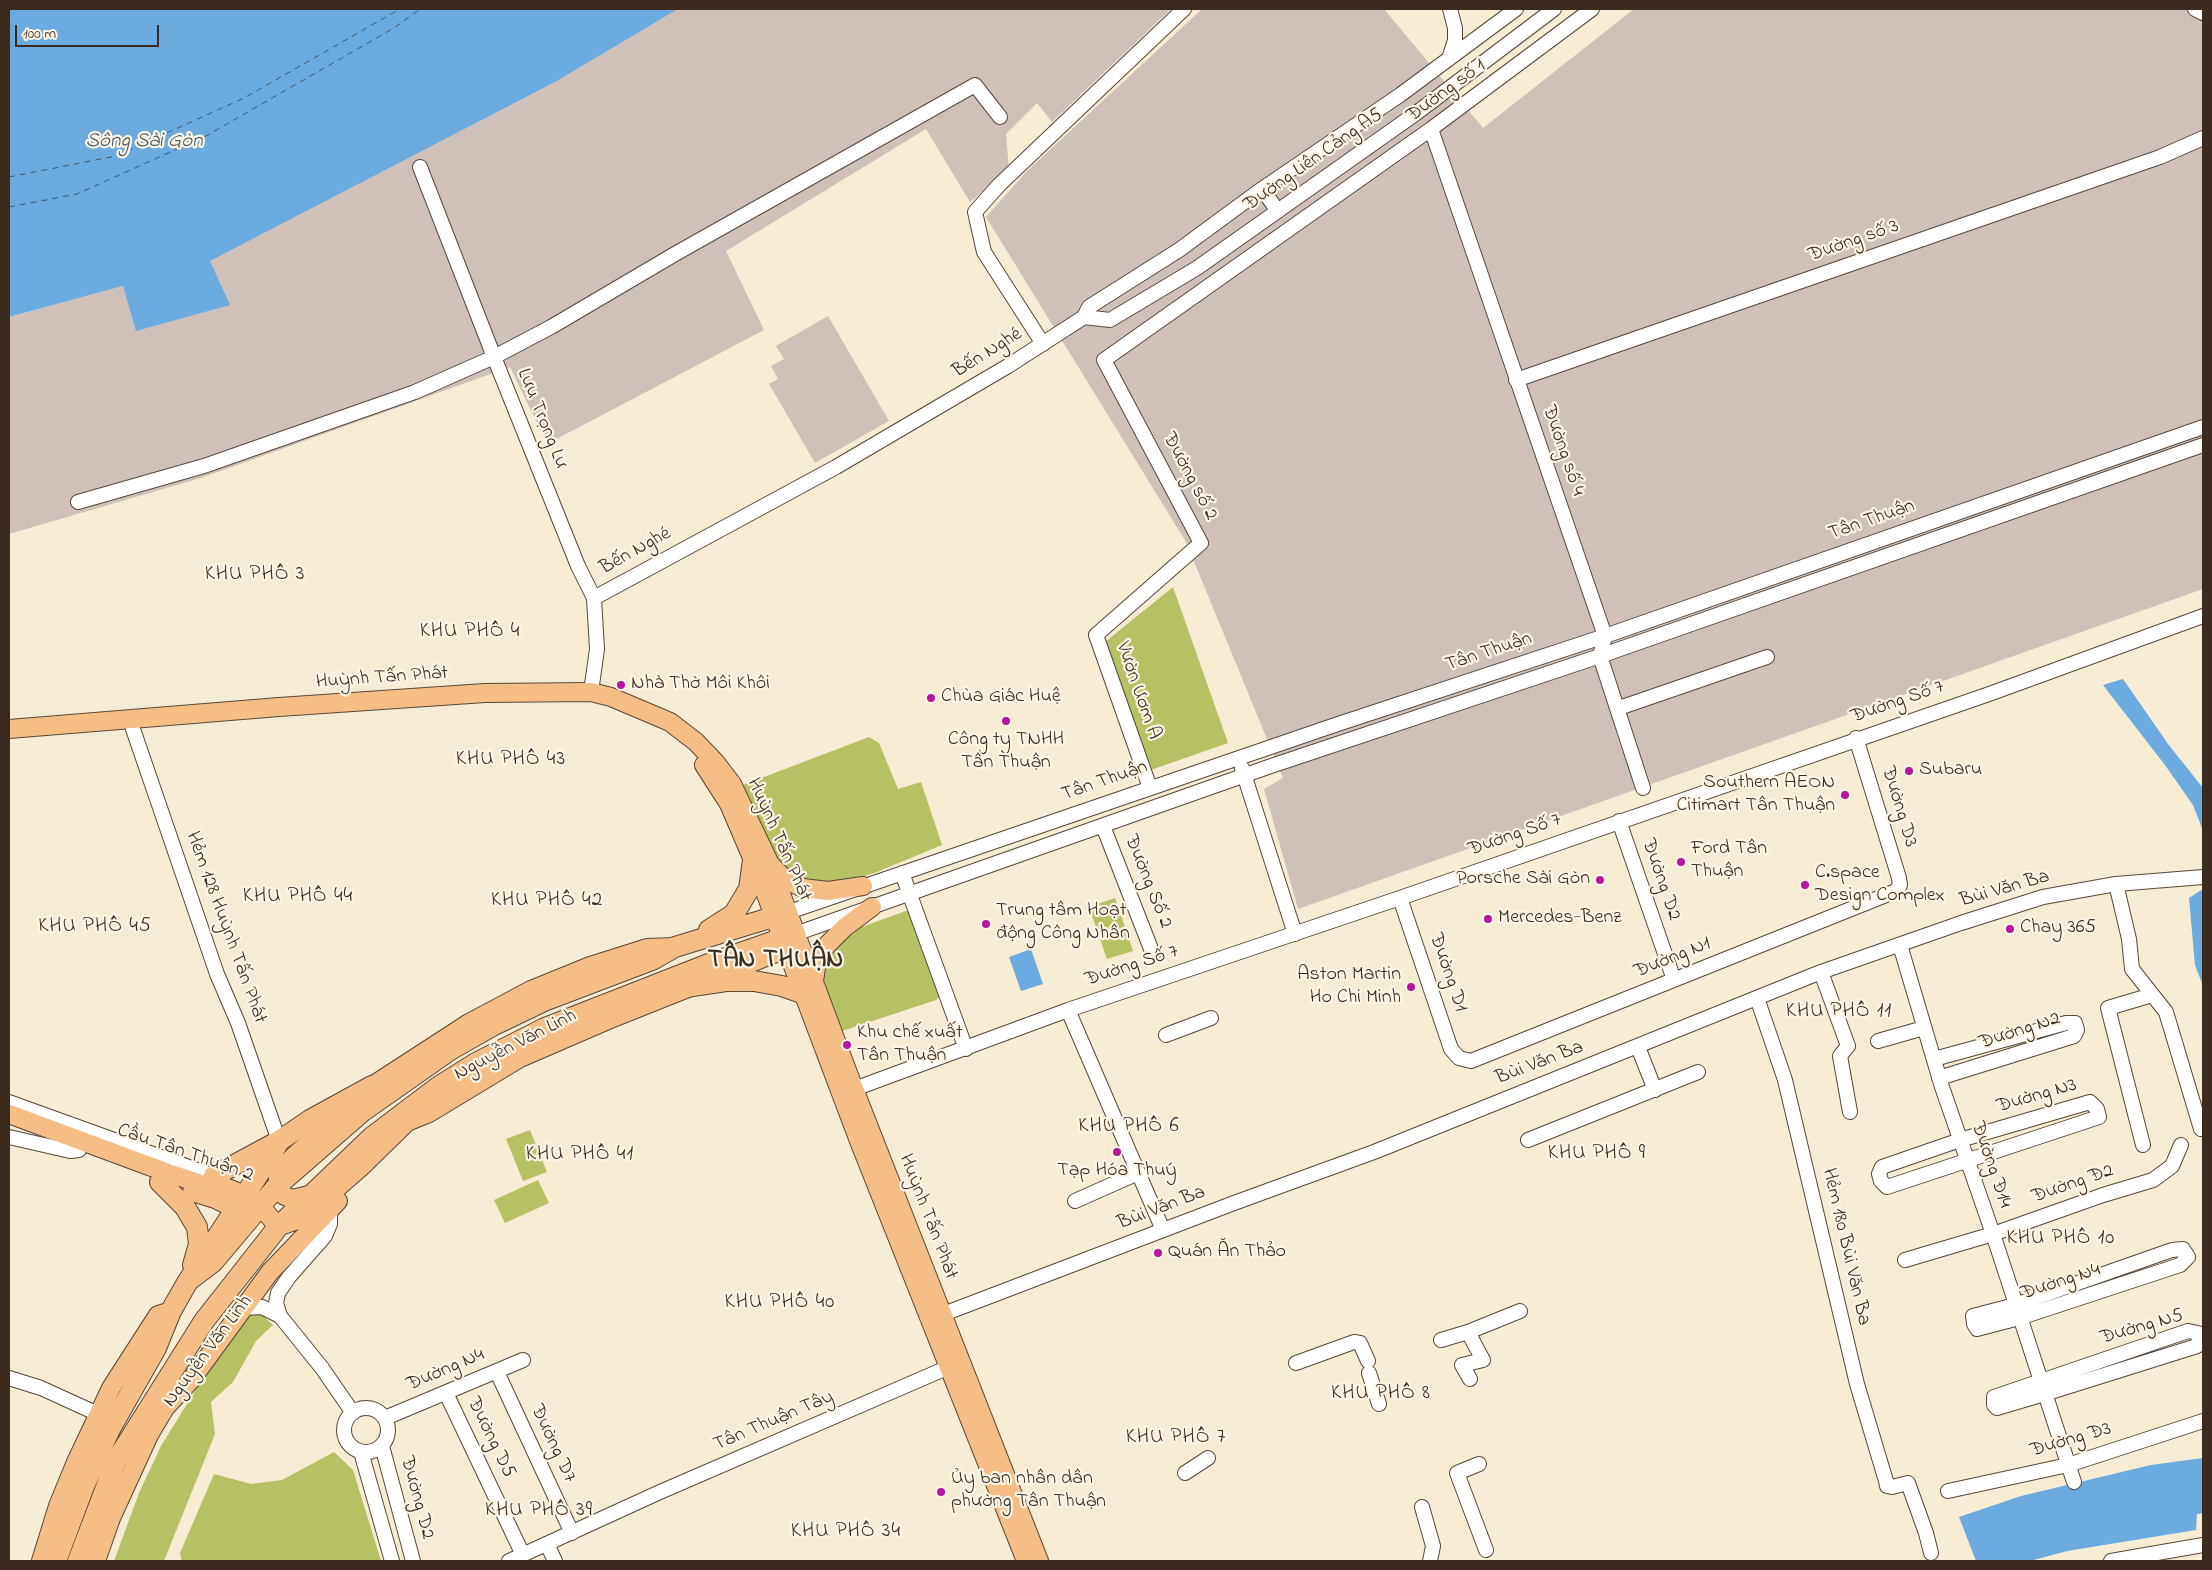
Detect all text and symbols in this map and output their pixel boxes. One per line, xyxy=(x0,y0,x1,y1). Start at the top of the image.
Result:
scale bar xyxy=(18,15,161,47)
text: 100 m xyxy=(23,23,56,45)
street label: Đường số 1 xyxy=(1403,55,1491,129)
street label: Đường Liên Cảng A5 xyxy=(1240,104,1388,218)
water label: Sông Sài Gòn xyxy=(85,130,203,156)
street label: Đường số 3 xyxy=(1806,215,1902,269)
street label: Bến Nghé xyxy=(949,323,1027,385)
street label: Lưu Trọng Lư xyxy=(510,365,572,473)
street label: Đường số 4 xyxy=(1535,403,1589,499)
street label: Đường số 2 xyxy=(1156,429,1222,525)
street label: Tân Thuận xyxy=(1826,495,1918,547)
street label: Bến Nghé xyxy=(596,523,676,581)
district label: KHU PHỐ 3 xyxy=(204,563,306,589)
district label: KHU PHỐ 4 xyxy=(419,620,521,646)
street label: Tân Thuận xyxy=(1443,628,1535,678)
street label: Vườn Ươm A xyxy=(1109,639,1165,743)
street label: Huỳnh Tấn Phát xyxy=(315,662,449,696)
place label: Nhà Thờ Môi Khôi xyxy=(631,673,770,697)
street label: Đường Số 7 xyxy=(1848,676,1948,730)
marker: Nhà Thờ Môi Khôi xyxy=(615,679,627,691)
place label: Chùa Giác Huệ xyxy=(941,686,1062,710)
marker: Chùa Giác Huệ xyxy=(925,692,937,704)
marker: Công ty TNHH Tân Thuận xyxy=(1000,715,1012,727)
place label: Công ty TNHH Tân Thuận xyxy=(948,729,1064,776)
district label: KHU PHỐ 43 xyxy=(455,748,567,774)
street label: Tân Thuận xyxy=(1059,756,1151,808)
place label: Subaru xyxy=(1919,759,1982,783)
street label: Đường D3 xyxy=(1874,764,1922,850)
marker: Subaru xyxy=(1903,765,1915,777)
place label: Southern AEON Citimart Tân Thuận xyxy=(1676,772,1835,819)
street label: Huỳnh Tấn Phát xyxy=(740,775,816,905)
marker: Southern AEON Citimart Tân Thuận xyxy=(1839,789,1851,801)
street label: Đường Số 7 xyxy=(1465,809,1565,863)
street label: Hẻm 128 Huỳnh Tấn Phát xyxy=(179,829,271,1027)
street label: Đường Số 2 xyxy=(1117,832,1177,932)
street label: Đường D2 xyxy=(1635,836,1685,924)
place label: Ford Tân Thuận xyxy=(1691,838,1767,885)
marker: Ford Tân Thuận xyxy=(1675,856,1687,868)
place label: C.space Design Complex xyxy=(1815,862,1945,909)
street label: Bùi Văn Ba xyxy=(1957,866,2053,914)
place label: Porsche Sài Gòn xyxy=(1456,868,1590,892)
marker: Porsche Sài Gòn xyxy=(1594,874,1606,886)
marker: C.space Design Complex xyxy=(1799,879,1811,891)
district label: KHU PHỐ 44 xyxy=(242,885,354,911)
district label: KHU PHỐ 42 xyxy=(490,889,604,915)
place label: Trung tâm Hoạt động Công Nhân xyxy=(996,900,1130,947)
place label: Mercedes-Benz xyxy=(1498,907,1622,931)
marker: Mercedes-Benz xyxy=(1482,913,1494,925)
district label: KHU PHỐ 45 xyxy=(37,915,153,941)
place label: Chay 365 xyxy=(2020,917,2096,941)
marker: Trung tâm Hoạt động Công Nhân xyxy=(980,918,992,930)
marker: Chay 365 xyxy=(2004,923,2016,935)
street label: Đường D1 xyxy=(1422,931,1472,1015)
street label: Đường N1 xyxy=(1631,933,1715,985)
street label: Đường Số 7 xyxy=(1082,941,1182,993)
district label: TÂN THUẬN xyxy=(707,947,845,977)
place label: Aston Martin Ho Chi Minh xyxy=(1297,964,1401,1011)
marker: Aston Martin Ho Chi Minh xyxy=(1405,981,1417,993)
district label: KHU PHỐ 11 xyxy=(1785,1000,1893,1026)
street label: Nguyễn Văn Linh xyxy=(451,1005,581,1087)
street label: Đường N2 xyxy=(1976,1008,2064,1056)
place label: Khu chế xuất Tân Thuận xyxy=(857,1022,963,1069)
street label: Bùi Văn Ba xyxy=(1493,1036,1587,1092)
marker: Khu chế xuất Tân Thuận xyxy=(841,1039,853,1051)
street label: Đường N3 xyxy=(1994,1074,2080,1120)
district label: KHU PHỐ 6 xyxy=(1077,1115,1181,1141)
street label: Cầu Tân Thuận 2 xyxy=(114,1119,256,1189)
street label: Đường Đ14 xyxy=(1964,1119,2016,1211)
district label: KHU PHỐ 9 xyxy=(1547,1142,1647,1168)
district label: KHU PHỐ 41 xyxy=(525,1143,635,1169)
marker: Tạp Hóa Thuý xyxy=(1111,1146,1123,1158)
street label: Huỳnh Tấn Phát xyxy=(892,1151,962,1283)
place label: Tạp Hóa Thuý xyxy=(1057,1160,1177,1184)
street label: Đường Đ2 xyxy=(2029,1160,2117,1210)
street label: Hẻm 180 Bùi Văn Ba xyxy=(1815,1166,1875,1328)
street label: Bùi Văn Ba xyxy=(1115,1181,1209,1237)
district label: KHU PHỐ 10 xyxy=(2005,1227,2117,1253)
place label: Quán Ăn Thảo xyxy=(1168,1241,1286,1265)
marker: Quán Ăn Thảo xyxy=(1152,1247,1164,1259)
street label: Đường N4 xyxy=(2018,1259,2104,1307)
street label: Nguyễn Văn Linh xyxy=(159,1291,259,1413)
district label: KHU PHỐ 40 xyxy=(723,1291,837,1317)
street label: Đường N5 xyxy=(2098,1305,2186,1351)
street label: Đường N4 xyxy=(404,1344,488,1398)
district label: KHU PHỐ 8 xyxy=(1330,1382,1432,1408)
street label: Tân Thuận Tây xyxy=(710,1386,838,1458)
street label: Đường D5 xyxy=(460,1394,520,1482)
street label: Đường D7 xyxy=(524,1401,580,1487)
street label: Đường Đ3 xyxy=(2028,1418,2114,1464)
district label: KHU PHỐ 7 xyxy=(1125,1426,1227,1452)
street label: Đường D2 xyxy=(393,1454,439,1542)
place label: Ủy ban nhân dân phường Tân Thuận xyxy=(951,1468,1106,1515)
marker: Ủy ban nhân dân phường Tân Thuận xyxy=(935,1486,947,1498)
district label: KHU PHỐ 39 xyxy=(484,1499,594,1525)
district label: KHU PHỐ 34 xyxy=(790,1520,902,1546)

